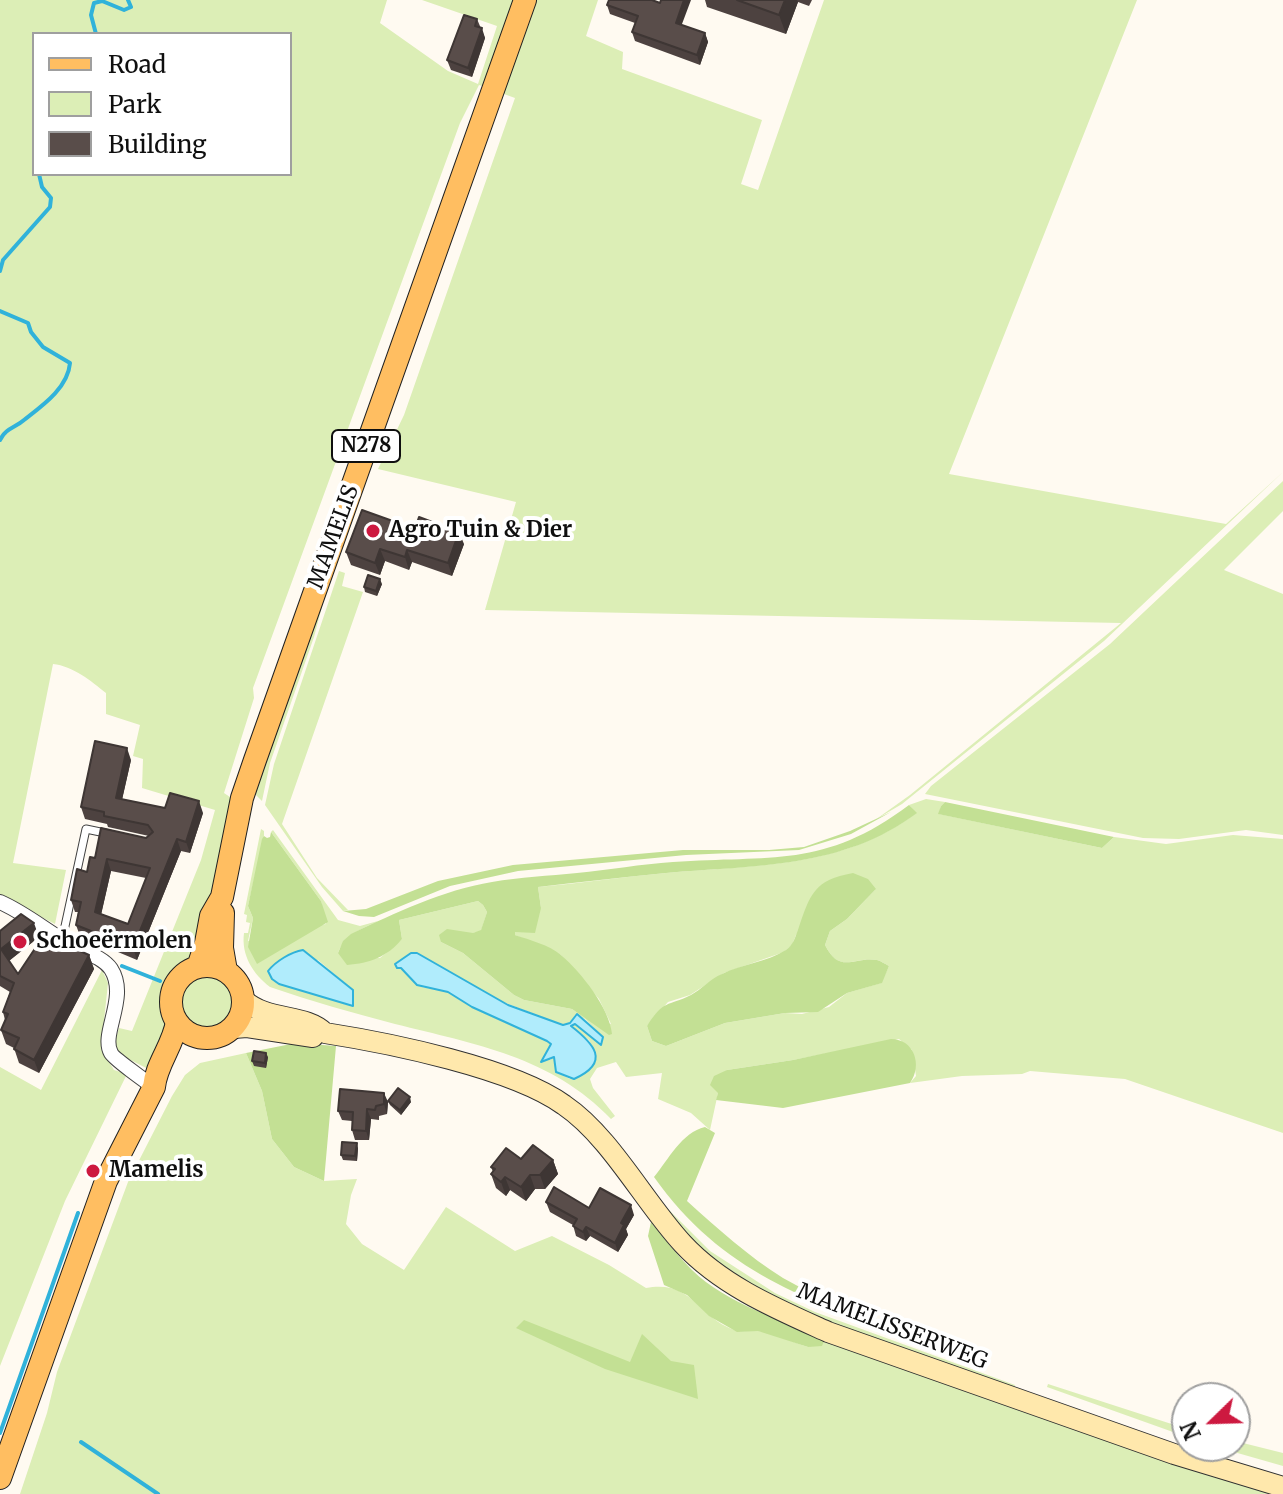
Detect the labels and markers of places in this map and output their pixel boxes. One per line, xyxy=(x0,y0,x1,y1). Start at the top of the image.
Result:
place label: Agro Tuin & Dier xyxy=(389,518,572,544)
marker: Agro Tuin & Dier xyxy=(364,522,382,540)
place label: Schoeërmolen xyxy=(36,929,192,955)
marker: Schoeërmolen xyxy=(11,933,29,951)
place label: Mamelis xyxy=(109,1158,204,1184)
marker: Mamelis xyxy=(84,1162,102,1180)

